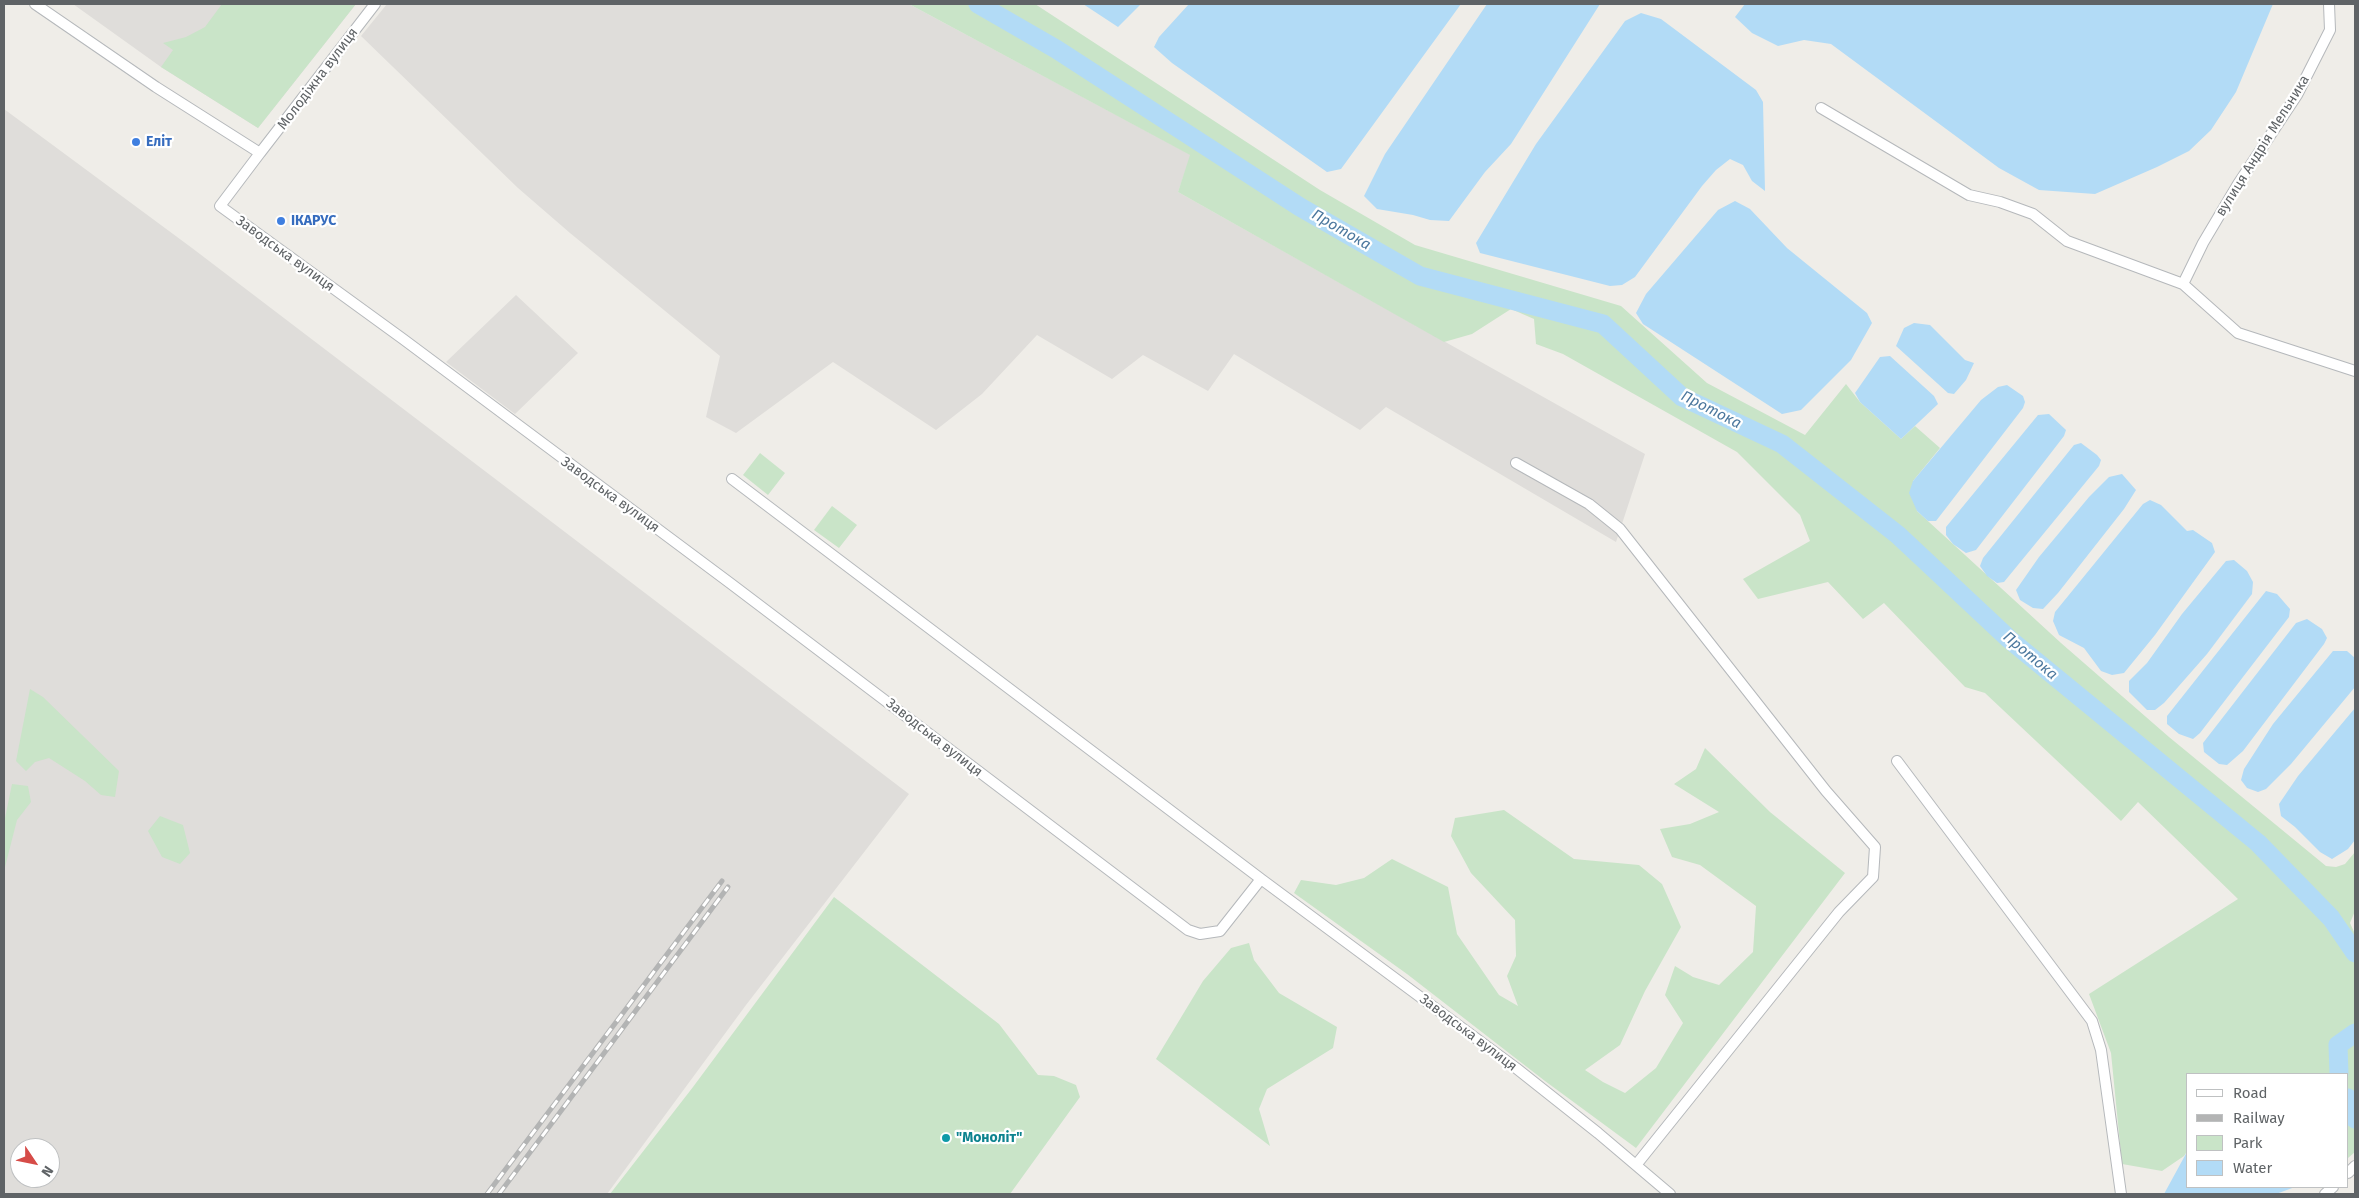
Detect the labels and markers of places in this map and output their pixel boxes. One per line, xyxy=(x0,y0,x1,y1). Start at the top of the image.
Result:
place label: Еліт xyxy=(146,134,172,150)
marker: Еліт xyxy=(130,136,142,148)
place label: ІКАРУС xyxy=(291,213,336,229)
marker: ІКАРУС xyxy=(275,215,287,227)
place label: "Моноліт" xyxy=(956,1130,1022,1146)
marker: "Моноліт" xyxy=(940,1132,952,1144)

